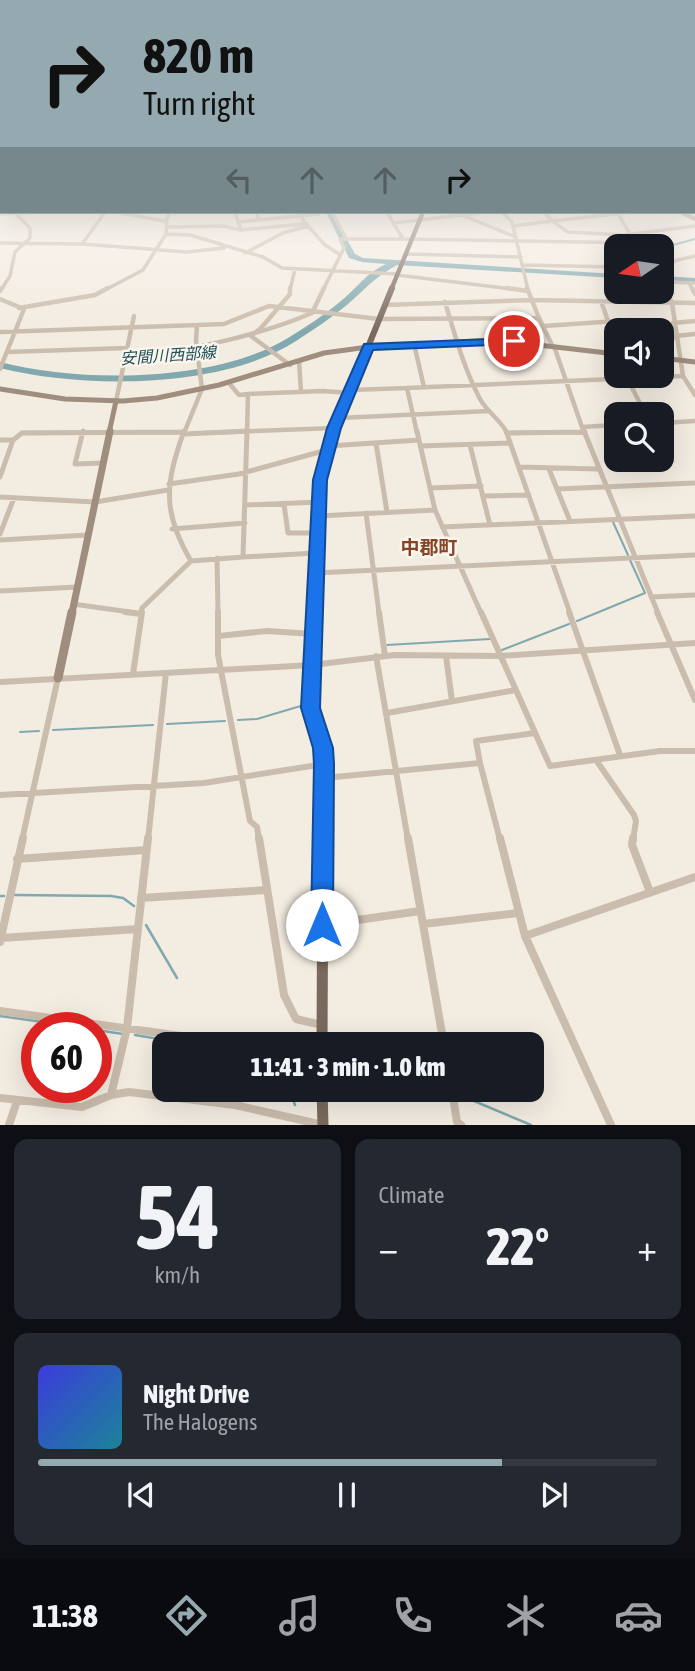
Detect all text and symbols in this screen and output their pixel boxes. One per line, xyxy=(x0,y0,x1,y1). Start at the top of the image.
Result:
text: 820 m xyxy=(143,27,254,83)
icon: right xyxy=(28,28,119,119)
text: Turn right xyxy=(143,85,256,122)
icon: left xyxy=(220,161,258,199)
icon: ahead xyxy=(293,161,331,199)
icon: ahead xyxy=(366,161,404,199)
icon: right xyxy=(439,161,477,199)
north arrow xyxy=(604,234,674,304)
map controls xyxy=(604,234,674,472)
pin xyxy=(484,311,544,371)
button: sound xyxy=(604,318,674,388)
icon: arrive xyxy=(495,322,533,360)
water label: 安間川西部線 xyxy=(119,343,218,367)
button: search xyxy=(604,402,674,472)
district label: 中郡町 xyxy=(400,536,458,558)
position arrow xyxy=(285,888,359,962)
speed limit sign: 60 xyxy=(21,1012,112,1103)
text: 11:41 · 3 min · 1.0 km xyxy=(251,1052,445,1082)
text: 54 xyxy=(134,1164,220,1268)
text: Climate xyxy=(379,1182,444,1208)
text: 22° xyxy=(486,1216,549,1276)
text: − xyxy=(379,1226,398,1269)
text: + xyxy=(637,1226,657,1269)
text: km/h xyxy=(154,1262,200,1288)
text: Night Drive xyxy=(143,1379,250,1409)
text: The Halogens xyxy=(143,1409,257,1435)
icon: previous xyxy=(122,1476,160,1514)
icon: pause xyxy=(328,1476,366,1514)
icon: next xyxy=(535,1476,573,1514)
icon: directions xyxy=(162,1591,211,1640)
icon: music xyxy=(275,1591,324,1640)
icon: phone xyxy=(388,1591,437,1640)
icon: climate xyxy=(501,1591,550,1640)
icon: car xyxy=(614,1591,663,1640)
text: 11:38 xyxy=(32,1597,98,1634)

